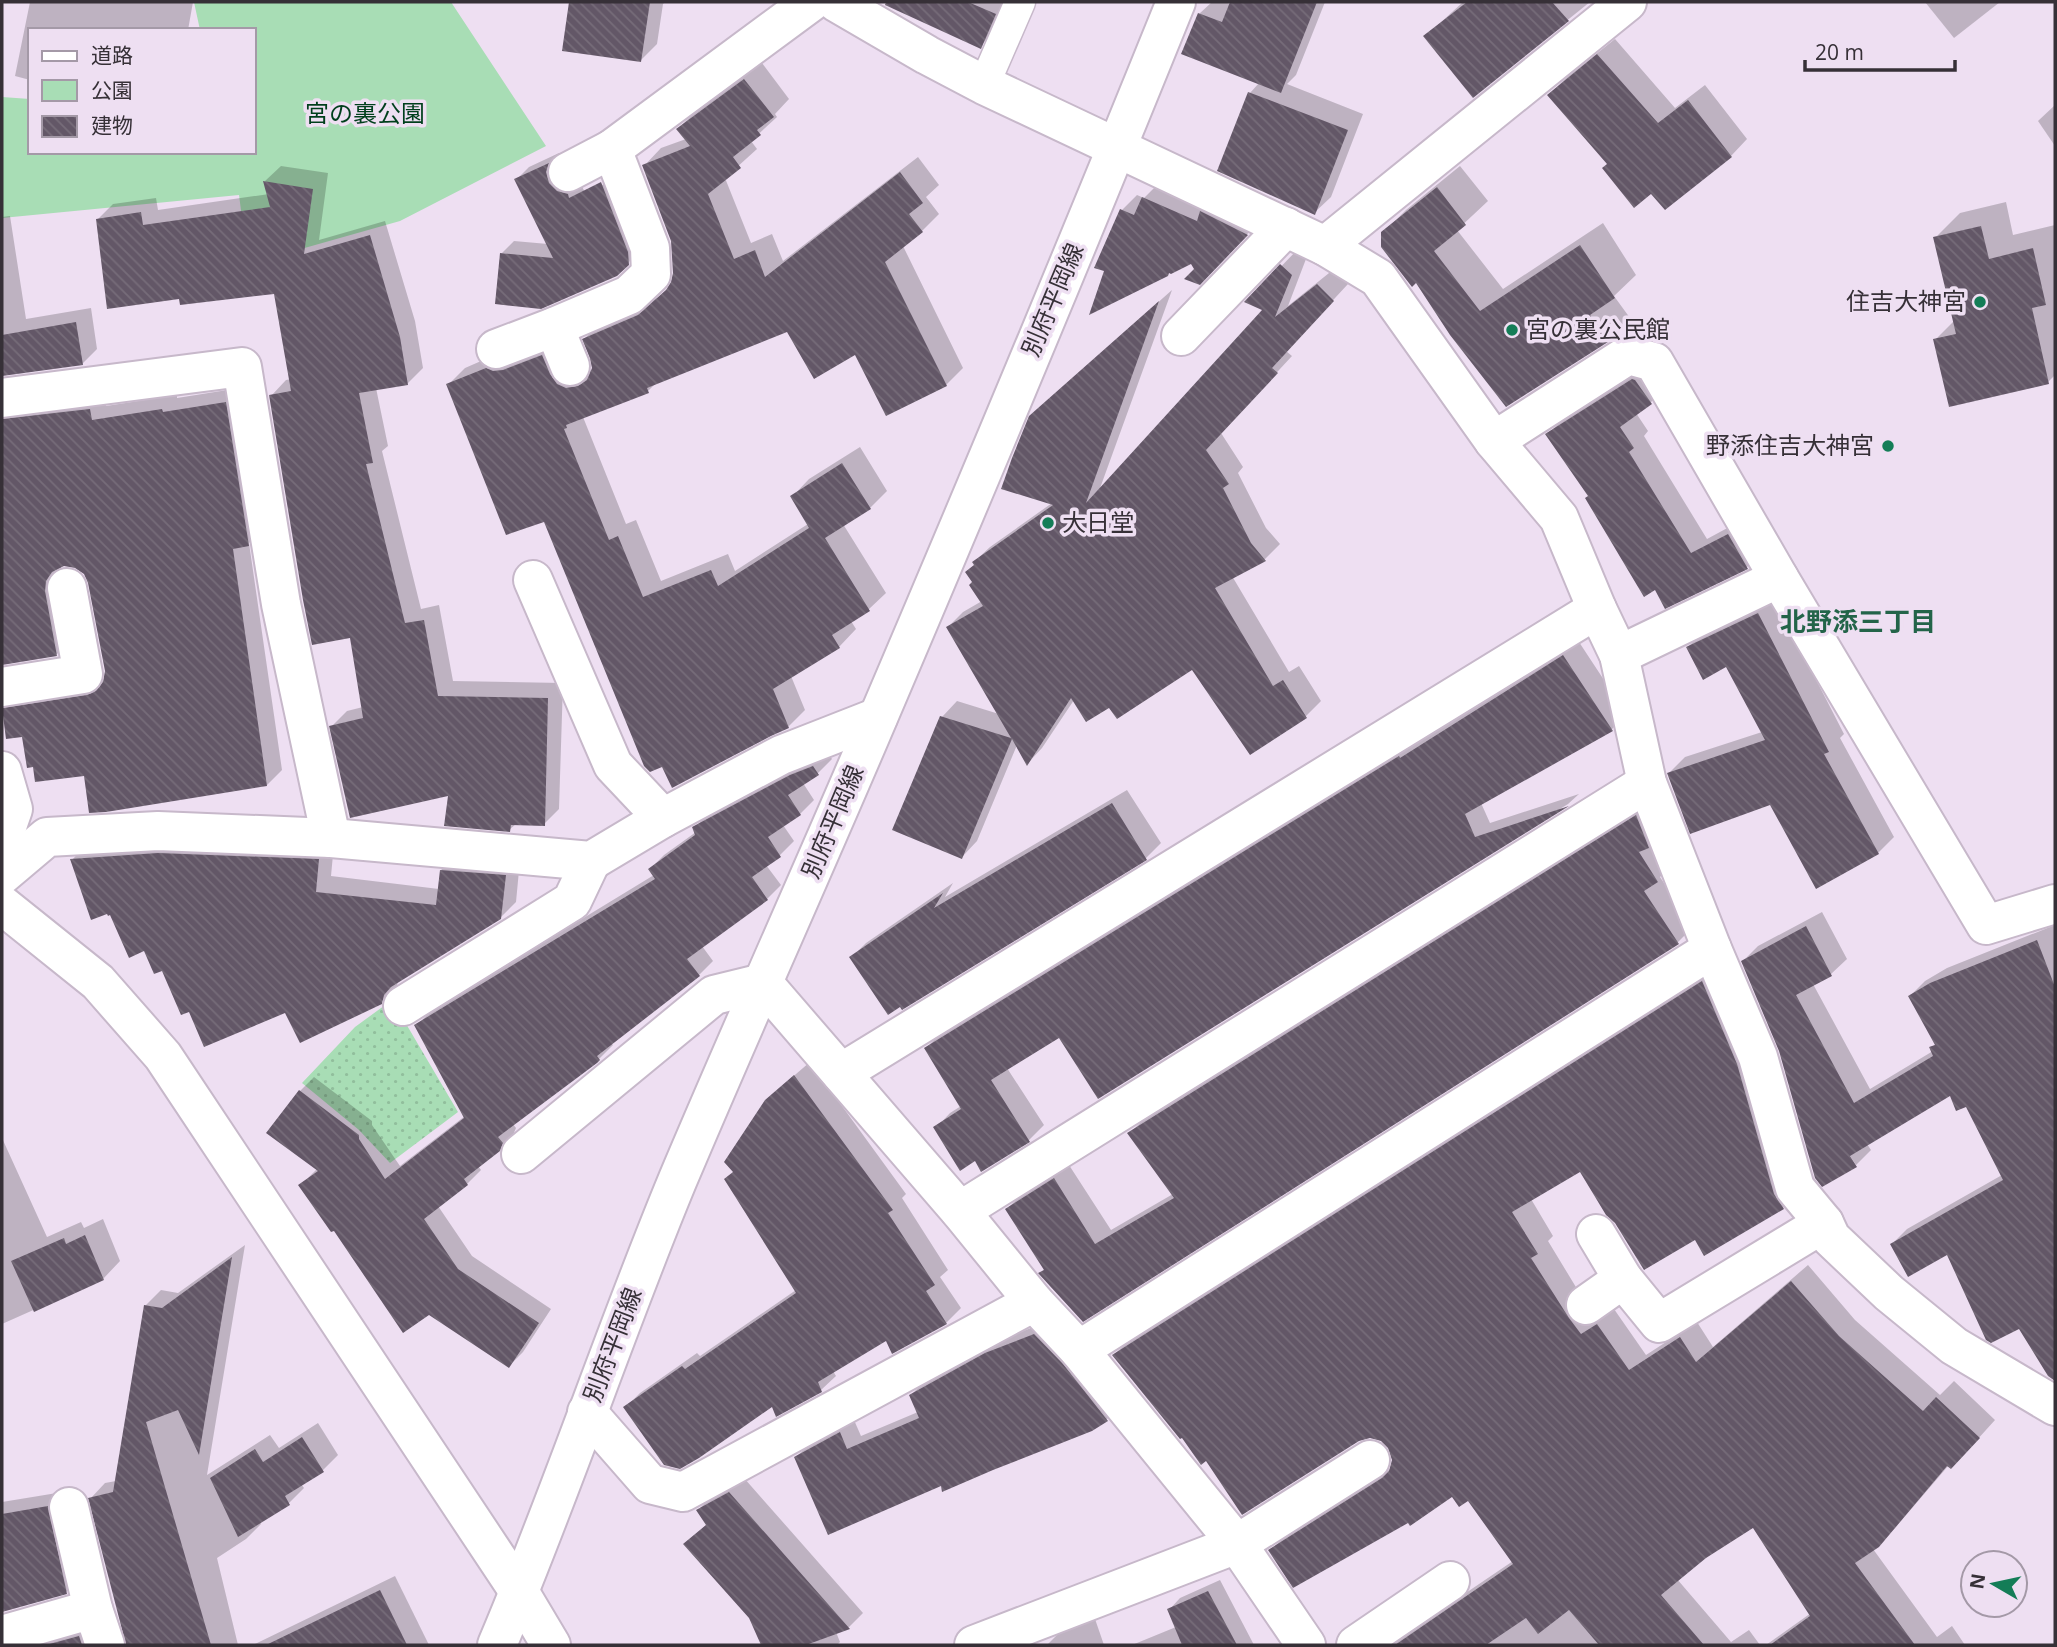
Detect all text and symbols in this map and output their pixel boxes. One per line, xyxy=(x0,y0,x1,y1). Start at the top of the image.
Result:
legend xyxy=(28,28,256,154)
scale bar xyxy=(1805,28,1955,72)
text: 20 m xyxy=(1815,38,1864,66)
text: 道路 xyxy=(91,41,133,69)
text: 公園 xyxy=(91,76,133,104)
park label: 宮の裏公園 xyxy=(305,96,425,129)
text: 建物 xyxy=(91,111,133,139)
street label: 別府平岡線 xyxy=(1013,238,1090,361)
place label: 住吉大神宮 xyxy=(1846,284,1966,317)
marker: 住吉大神宮 xyxy=(1972,294,1988,310)
place label: 宮の裏公民館 xyxy=(1526,312,1670,345)
marker: 宮の裏公民館 xyxy=(1504,322,1520,338)
place label: 野添住吉大神宮 xyxy=(1706,428,1874,461)
marker: 野添住吉大神宮 xyxy=(1880,438,1896,454)
place label: 大日堂 xyxy=(1062,505,1134,538)
marker: 大日堂 xyxy=(1040,515,1056,531)
district label: 北野添三丁目 xyxy=(1780,603,1936,639)
street label: 別府平岡線 xyxy=(793,760,870,883)
street label: 別府平岡線 xyxy=(575,1283,649,1406)
north arrow xyxy=(1959,1549,2029,1619)
text: N xyxy=(1963,1572,1991,1591)

